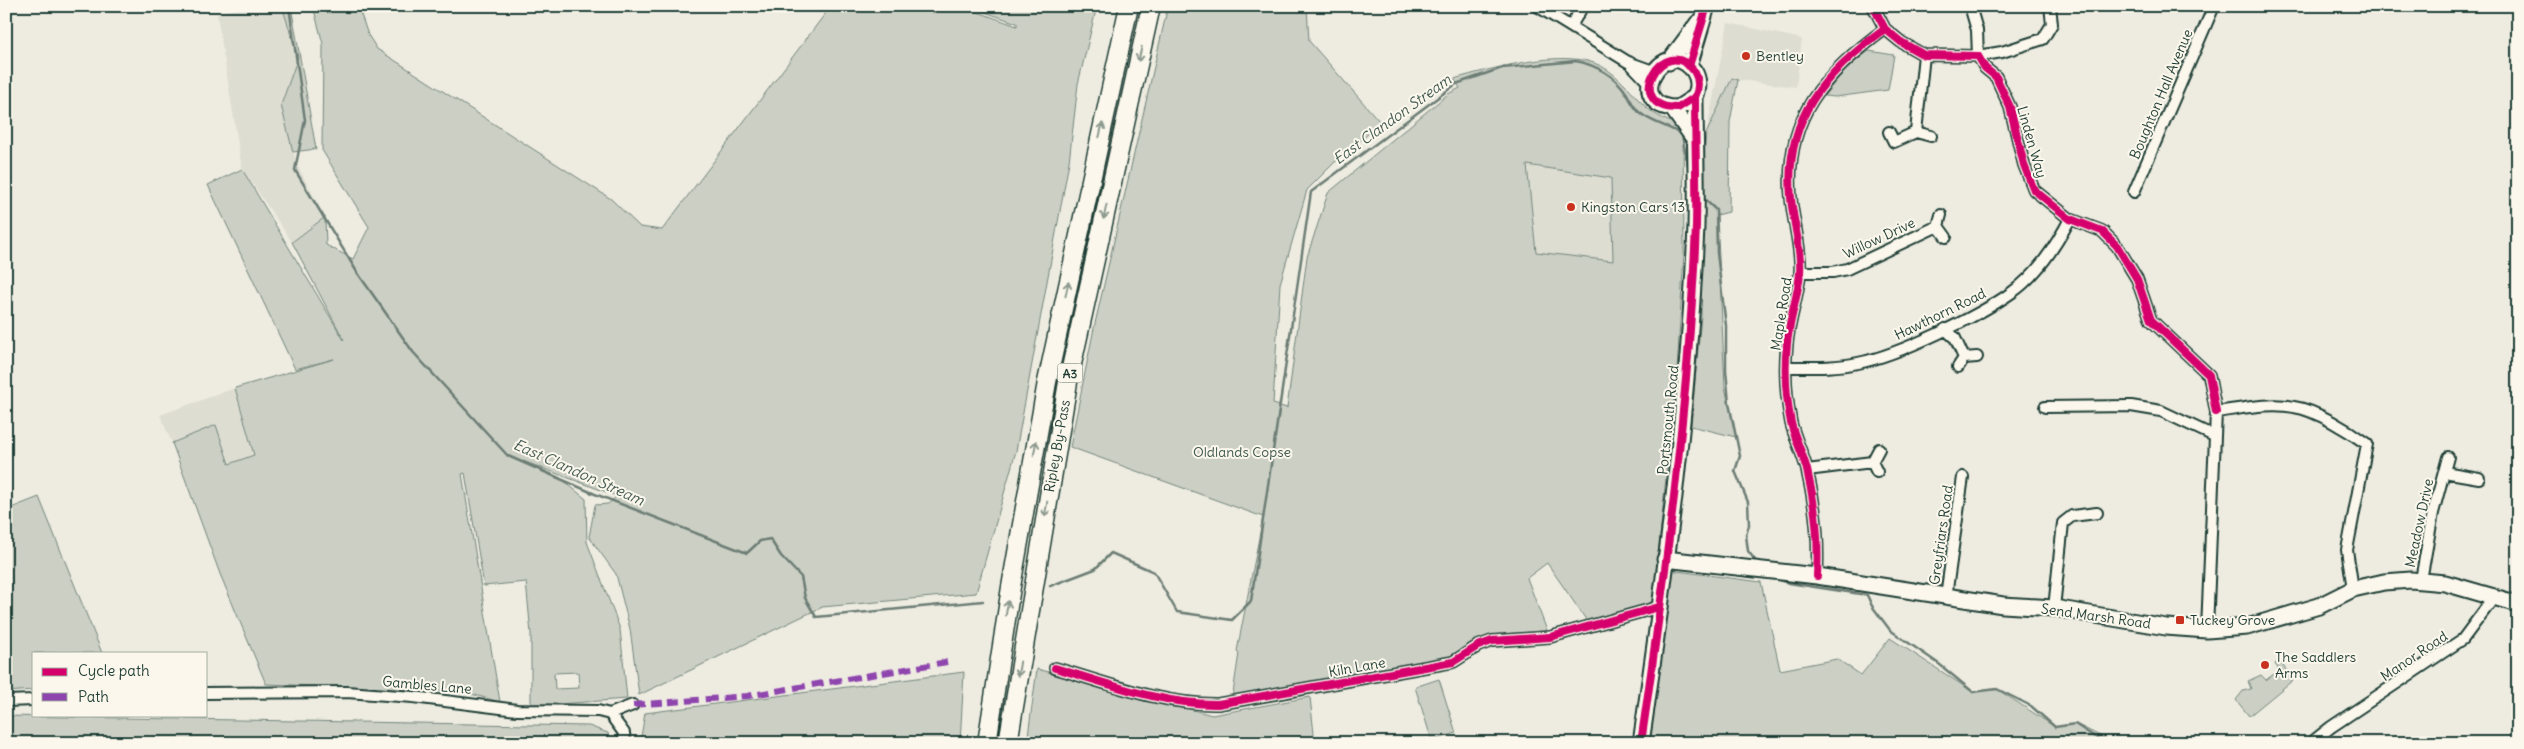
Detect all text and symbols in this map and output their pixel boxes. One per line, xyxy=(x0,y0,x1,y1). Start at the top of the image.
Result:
street label: Boughton Hall Avenue xyxy=(2125,26,2197,162)
one-way arrow xyxy=(1135,45,1145,61)
place label: Bentley xyxy=(1756,47,1804,65)
marker: Bentley xyxy=(1740,50,1752,62)
water label: East Clandon Stream xyxy=(1329,69,1455,168)
street label: Linden Way xyxy=(2013,104,2051,180)
one-way arrow xyxy=(1097,122,1106,138)
place label: Kingston Cars 13 xyxy=(1581,198,1685,216)
marker: Kingston Cars 13 xyxy=(1565,201,1577,213)
one-way arrow xyxy=(1100,204,1109,220)
street label: Willow Drive xyxy=(1840,213,1918,263)
street label: Maple Road xyxy=(1766,276,1796,352)
one-way arrow xyxy=(1063,281,1072,297)
street label: Hawthorn Road xyxy=(1891,284,1989,344)
road number: A3 xyxy=(1058,363,1082,382)
street label: Portsmouth Road xyxy=(1653,364,1683,476)
street label: Ripley By-Pass xyxy=(1040,398,1074,494)
water label: East Clandon Stream xyxy=(511,435,648,510)
one-way arrow xyxy=(1031,440,1041,456)
park label: Oldlands Copse xyxy=(1193,443,1291,461)
street label: Meadow Drive xyxy=(2401,477,2437,569)
street label: Greyfriars Road xyxy=(1925,484,1957,586)
one-way arrow xyxy=(1040,501,1050,517)
street label: Send Marsh Road xyxy=(2040,599,2152,633)
one-way arrow xyxy=(1003,600,1013,616)
place label: Tuckey Grove xyxy=(2190,611,2275,629)
marker: Tuckey Grove xyxy=(2174,614,2186,626)
street label: Manor Road xyxy=(2377,627,2451,685)
place label: The Saddlers Arms xyxy=(2275,648,2356,682)
legend xyxy=(32,652,208,716)
street label: Kiln Lane xyxy=(1327,653,1387,681)
marker: The Saddlers Arms xyxy=(2259,659,2271,671)
text: Cycle path xyxy=(78,661,150,680)
one-way arrow xyxy=(1014,661,1024,677)
street label: Gambles Lane xyxy=(382,672,472,698)
text: Path xyxy=(78,687,109,706)

